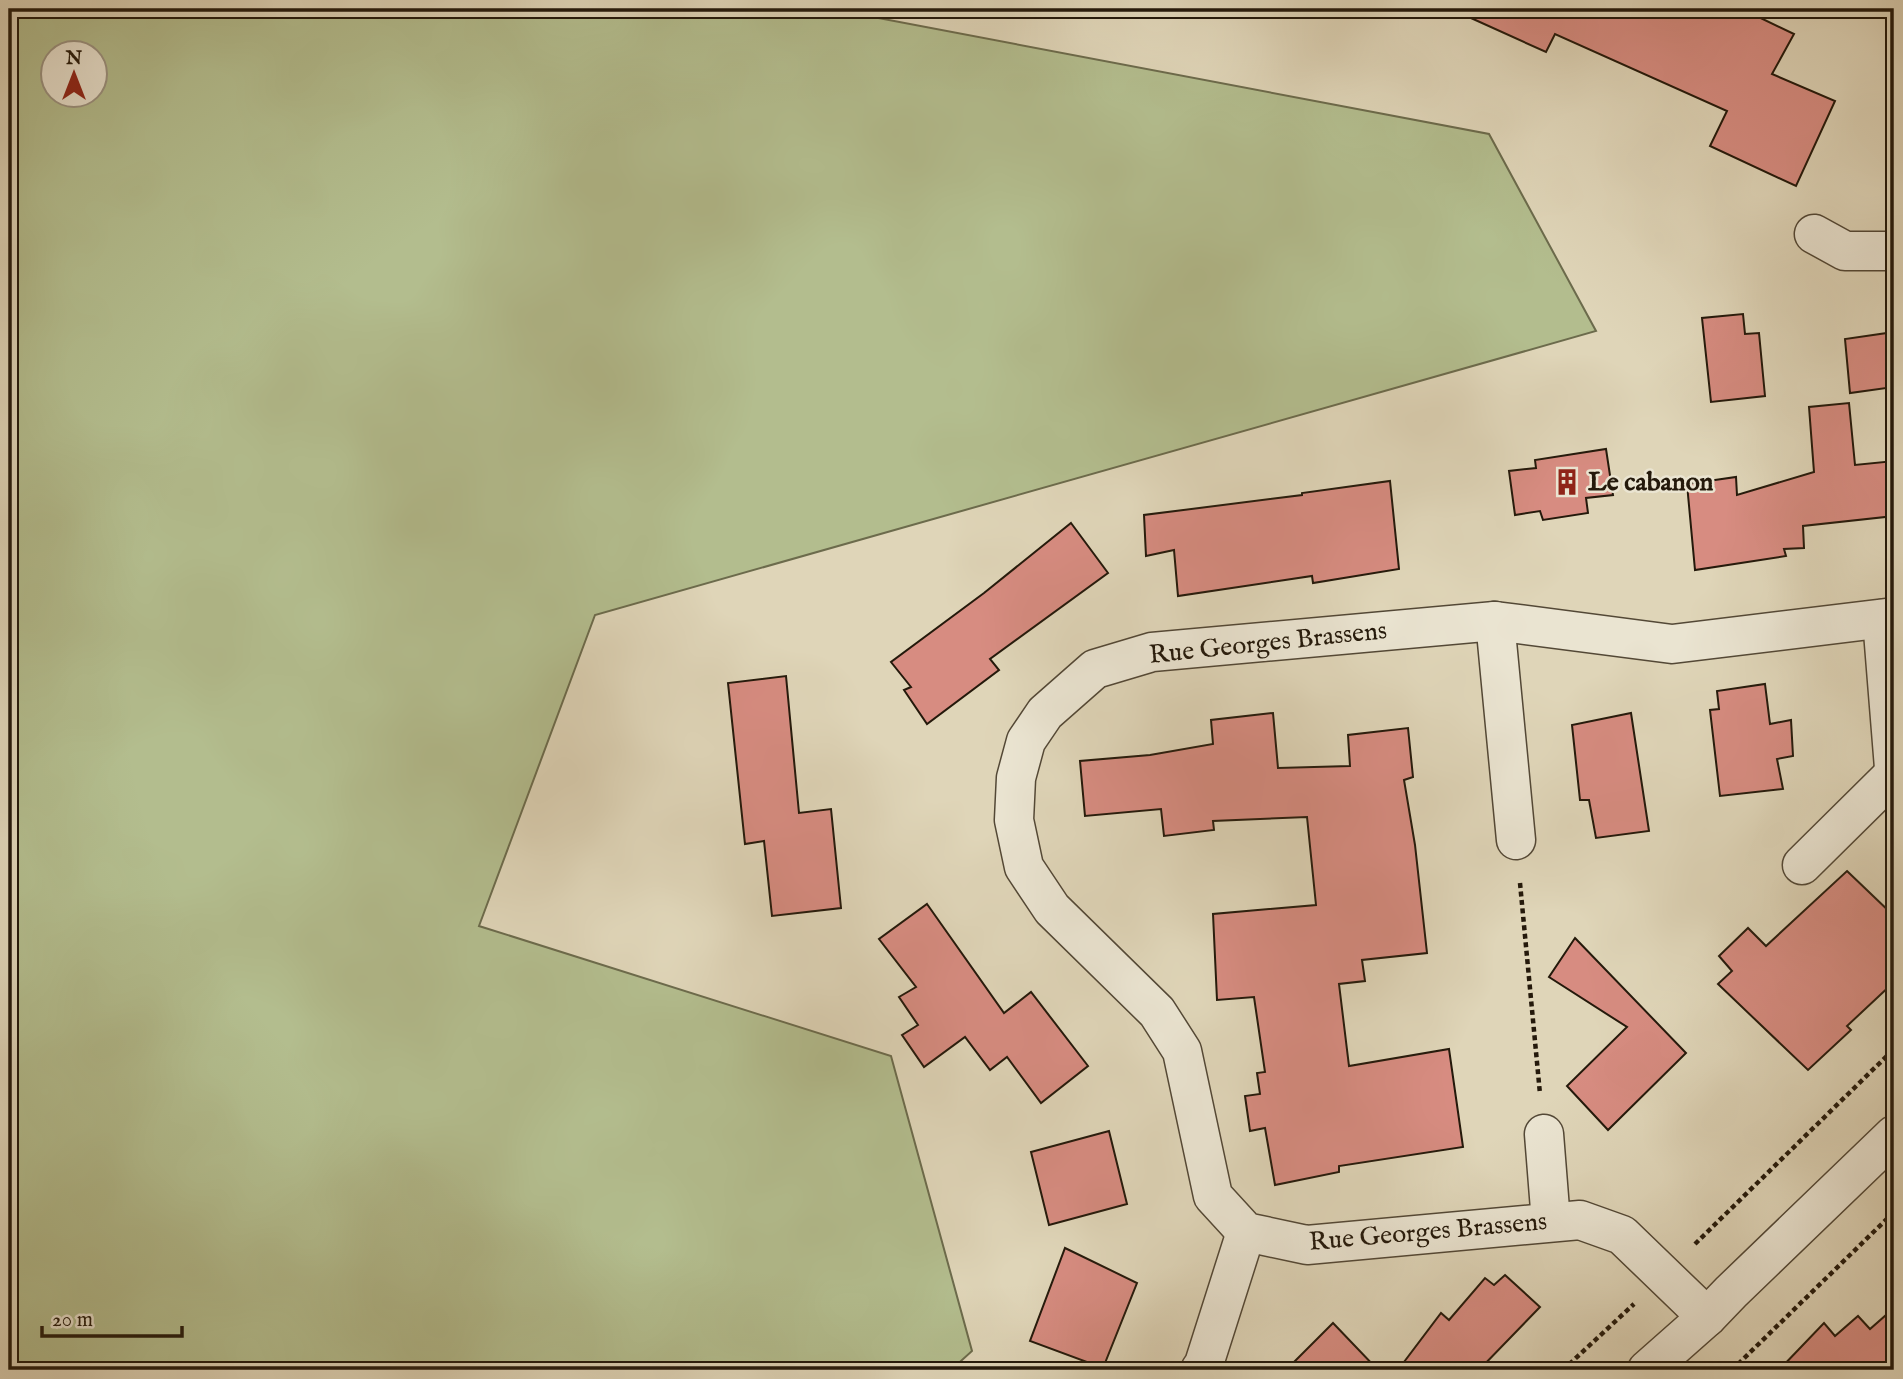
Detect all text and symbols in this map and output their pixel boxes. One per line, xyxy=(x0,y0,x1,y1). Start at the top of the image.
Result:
north arrow xyxy=(38,38,108,108)
text: N xyxy=(65,47,83,71)
place label: Le cabanon xyxy=(1588,466,1714,499)
building icon: Le cabanon xyxy=(1552,467,1582,497)
street label: Rue Georges Brassens xyxy=(1147,614,1389,672)
street label: Rue Georges Brassens xyxy=(1308,1205,1548,1259)
scale bar xyxy=(42,1295,182,1339)
text: 20 m xyxy=(52,1307,93,1334)

